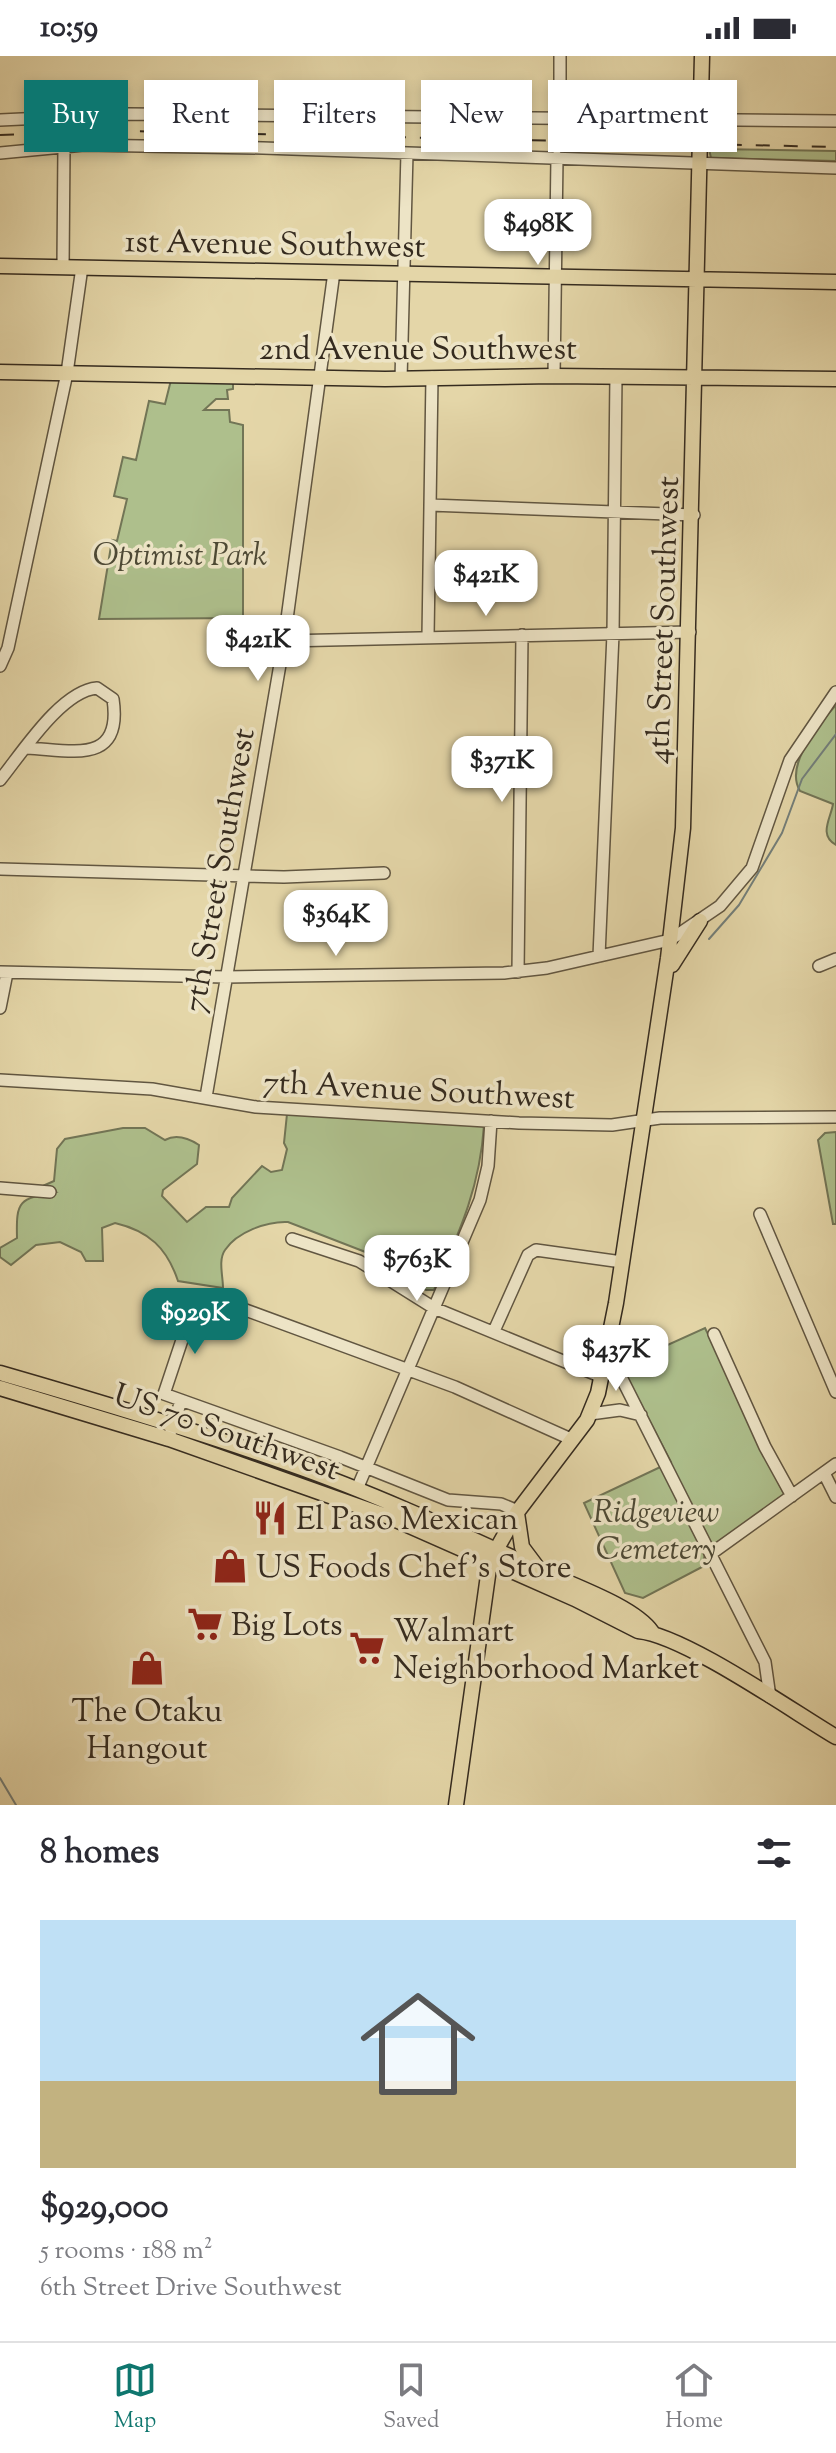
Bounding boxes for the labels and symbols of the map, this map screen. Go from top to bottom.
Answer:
pin: $498K [482,199,594,267]
street label: 1st Avenue Southwest [124,220,426,272]
street label: 2nd Avenue Southwest [259,328,577,374]
street label: 4th Street Southwest [637,475,693,765]
park label: Optimist Park [93,534,267,580]
pin: $421K [430,550,542,618]
pin: $421K [202,615,314,683]
street label: 7th Street Southwest [173,725,269,1016]
pin: $371K [446,736,558,804]
pin: $364K [280,890,392,958]
street label: 7th Avenue Southwest [262,1061,576,1123]
pin: $763K [361,1235,473,1303]
pin: $929K [139,1288,251,1356]
pin: $437K [560,1325,672,1393]
street label: US 70 Southwest [106,1374,346,1494]
park label: Ridgeview Cemetery [593,1491,719,1574]
place label: El Paso Mexican [296,1498,519,1544]
restaurant icon: El Paso Mexican [251,1499,289,1537]
place label: US Foods Chef's Store [256,1546,572,1592]
shop icon: US Foods Chef's Store [211,1547,249,1585]
place label: Big Lots [231,1604,343,1650]
supermarket icon: Big Lots [186,1605,224,1643]
place label: Walmart Neighborhood Market [393,1610,699,1693]
supermarket icon: Walmart Neighborhood Market [348,1629,386,1667]
shop icon: The Otaku Hangout [128,1649,166,1687]
place label: The Otaku Hangout [72,1690,222,1773]

